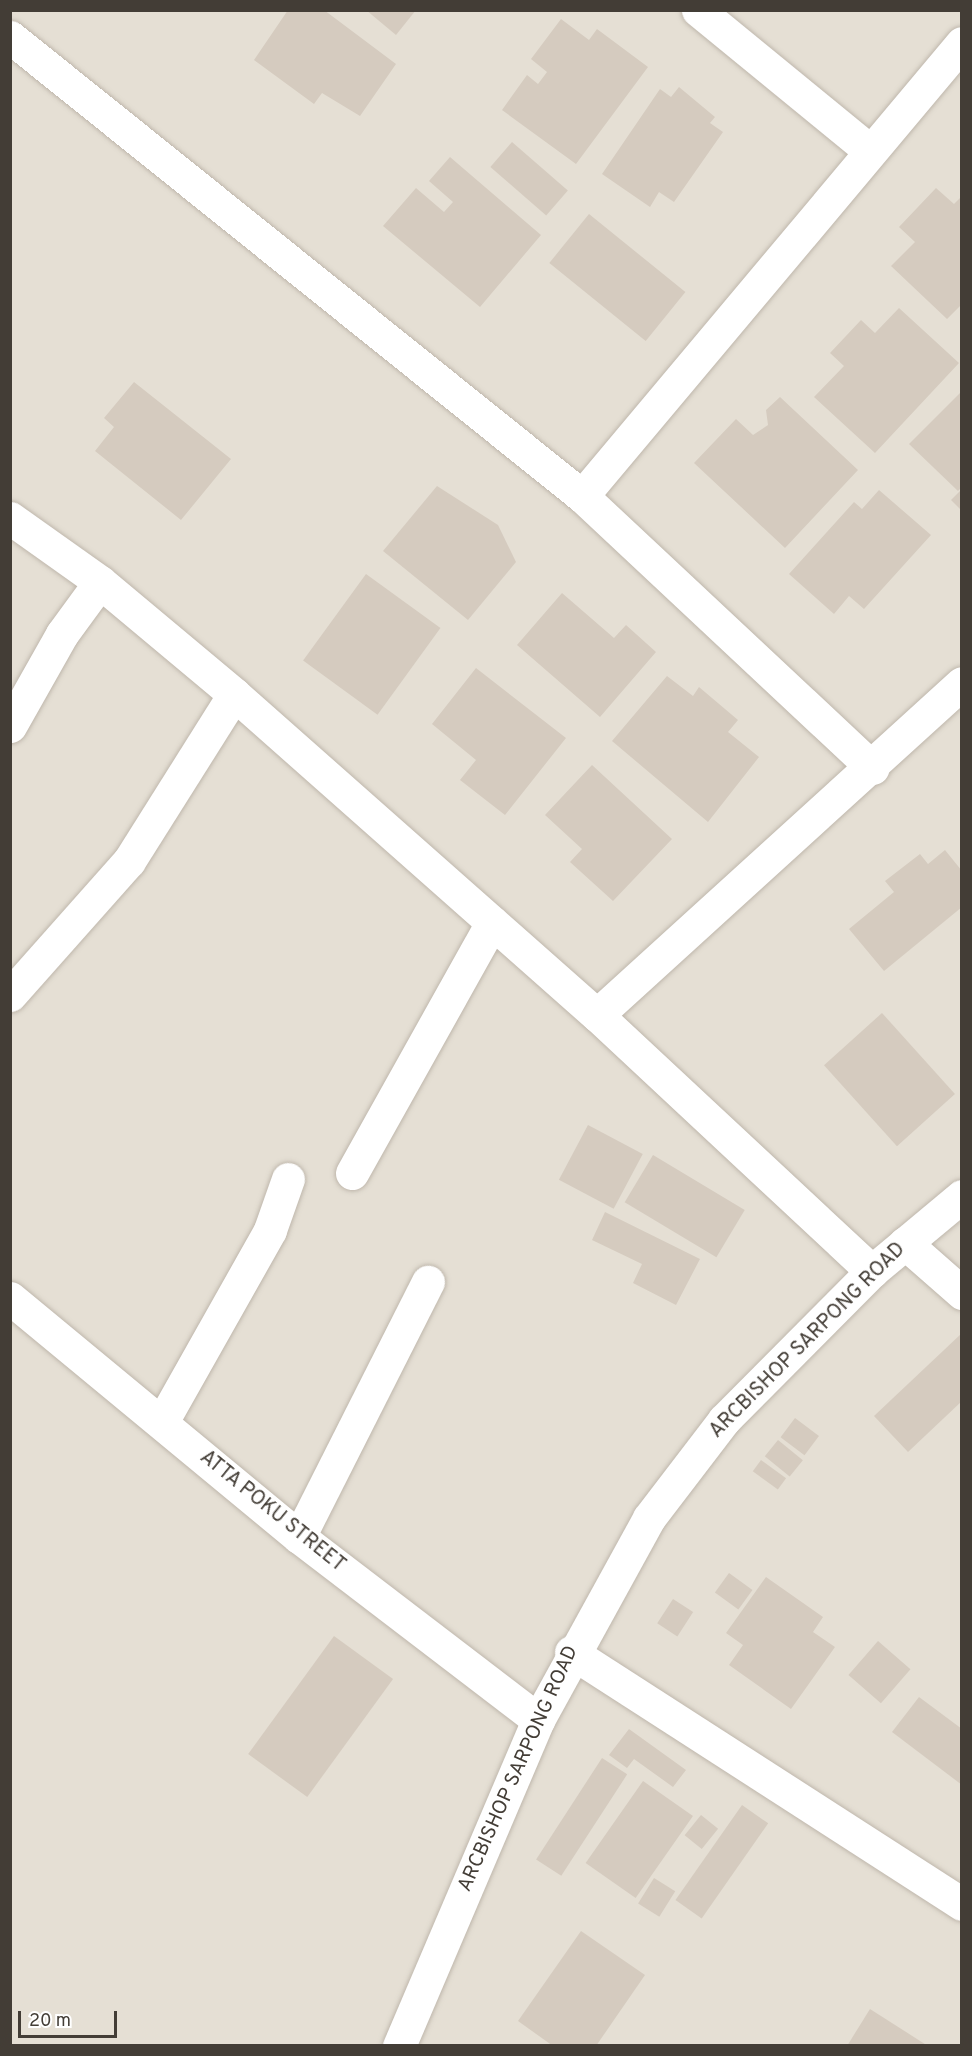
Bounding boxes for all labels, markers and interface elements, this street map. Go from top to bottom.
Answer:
street label: ARCBISHOP SARPONG ROAD [705,1238,911,1444]
street label: ATTA POKU STREET [194,1446,350,1578]
street label: ARCBISHOP SARPONG ROAD [454,1642,584,1896]
scale bar [21,1999,120,2037]
text: 20 m [29,2010,71,2033]

